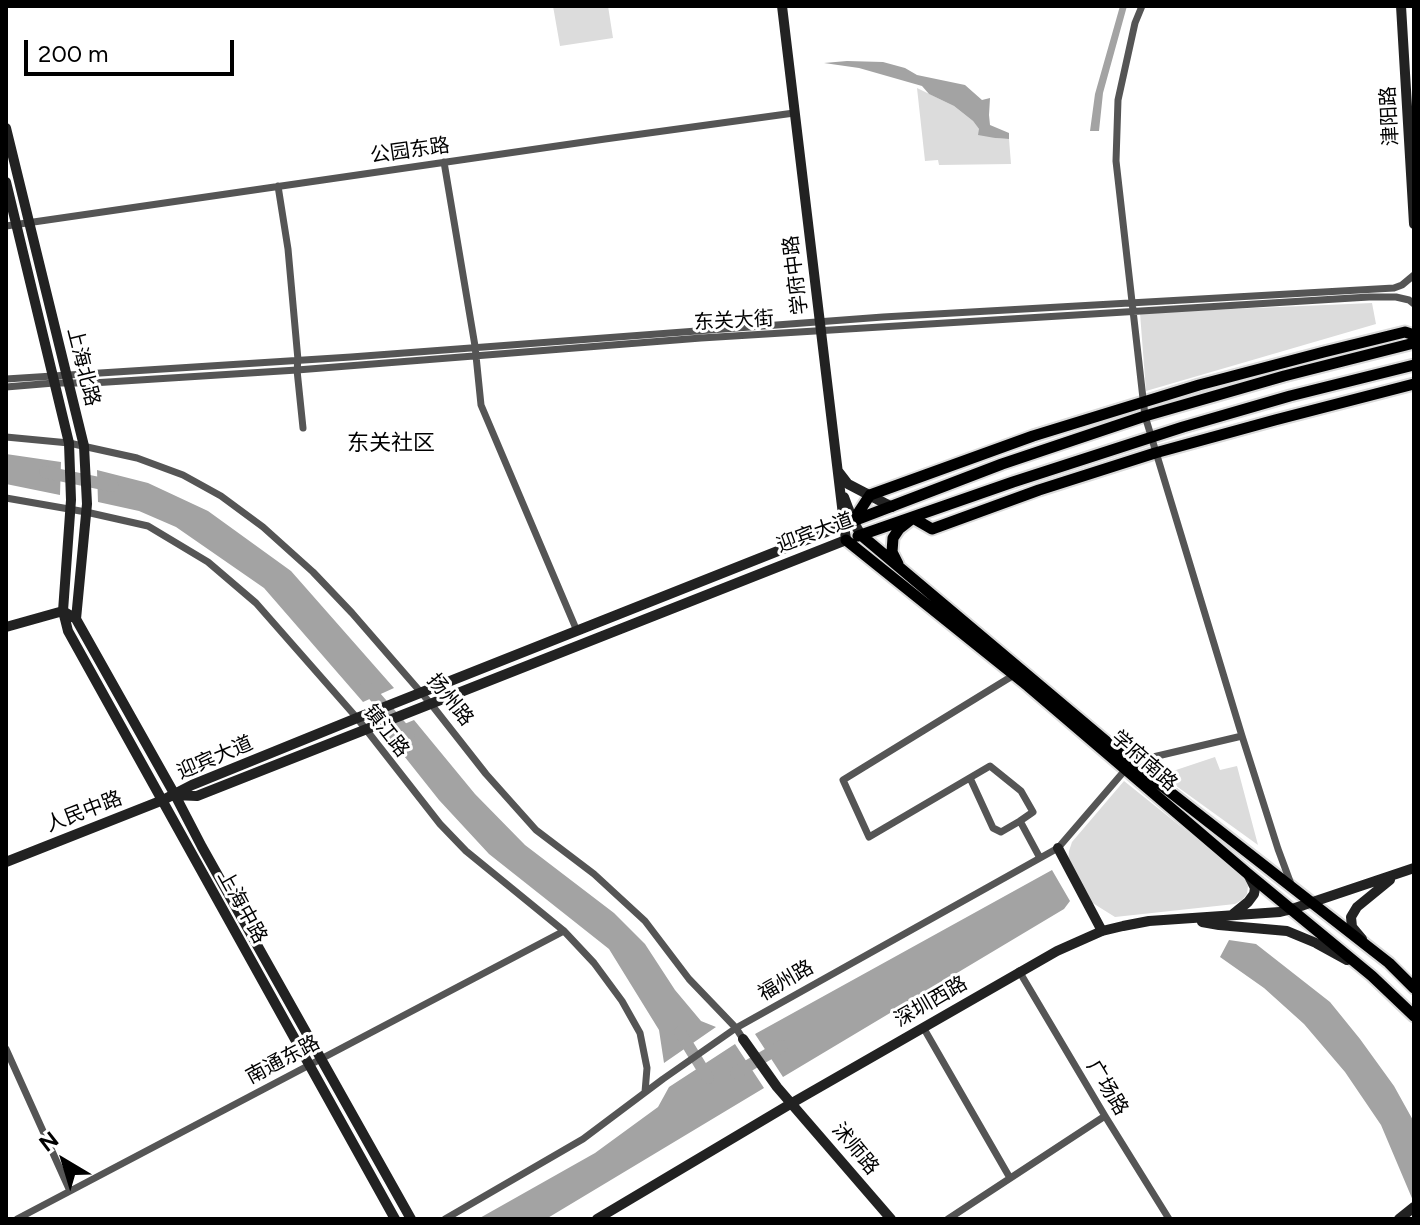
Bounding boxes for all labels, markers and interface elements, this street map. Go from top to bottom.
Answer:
scale bar [28,24,238,74]
text: 200 m [38,39,109,68]
street label: 津阳路 [1376,85,1404,147]
street label: 公园东路 [369,134,451,168]
street label: 学府中路 [779,234,813,316]
street label: 东关大街 [693,307,775,335]
street label: 上海北路 [62,325,104,409]
district label: 东关社区 [347,431,435,457]
street label: 迎宾大道 [773,508,857,558]
street label: 扬州路 [422,669,478,731]
street label: 镇江路 [358,700,414,762]
street label: 学府南路 [1106,726,1182,796]
street label: 迎宾大道 [173,731,257,785]
street label: 人民中路 [42,786,126,838]
street label: 上海中路 [212,866,272,948]
street label: 福州路 [754,956,818,1006]
street label: 深圳西路 [890,972,972,1032]
street label: 南通东路 [242,1031,324,1089]
street label: 广场路 [1081,1056,1133,1120]
street label: 沭师路 [827,1118,883,1180]
north arrow [24,1121,104,1201]
text: N [34,1126,64,1158]

